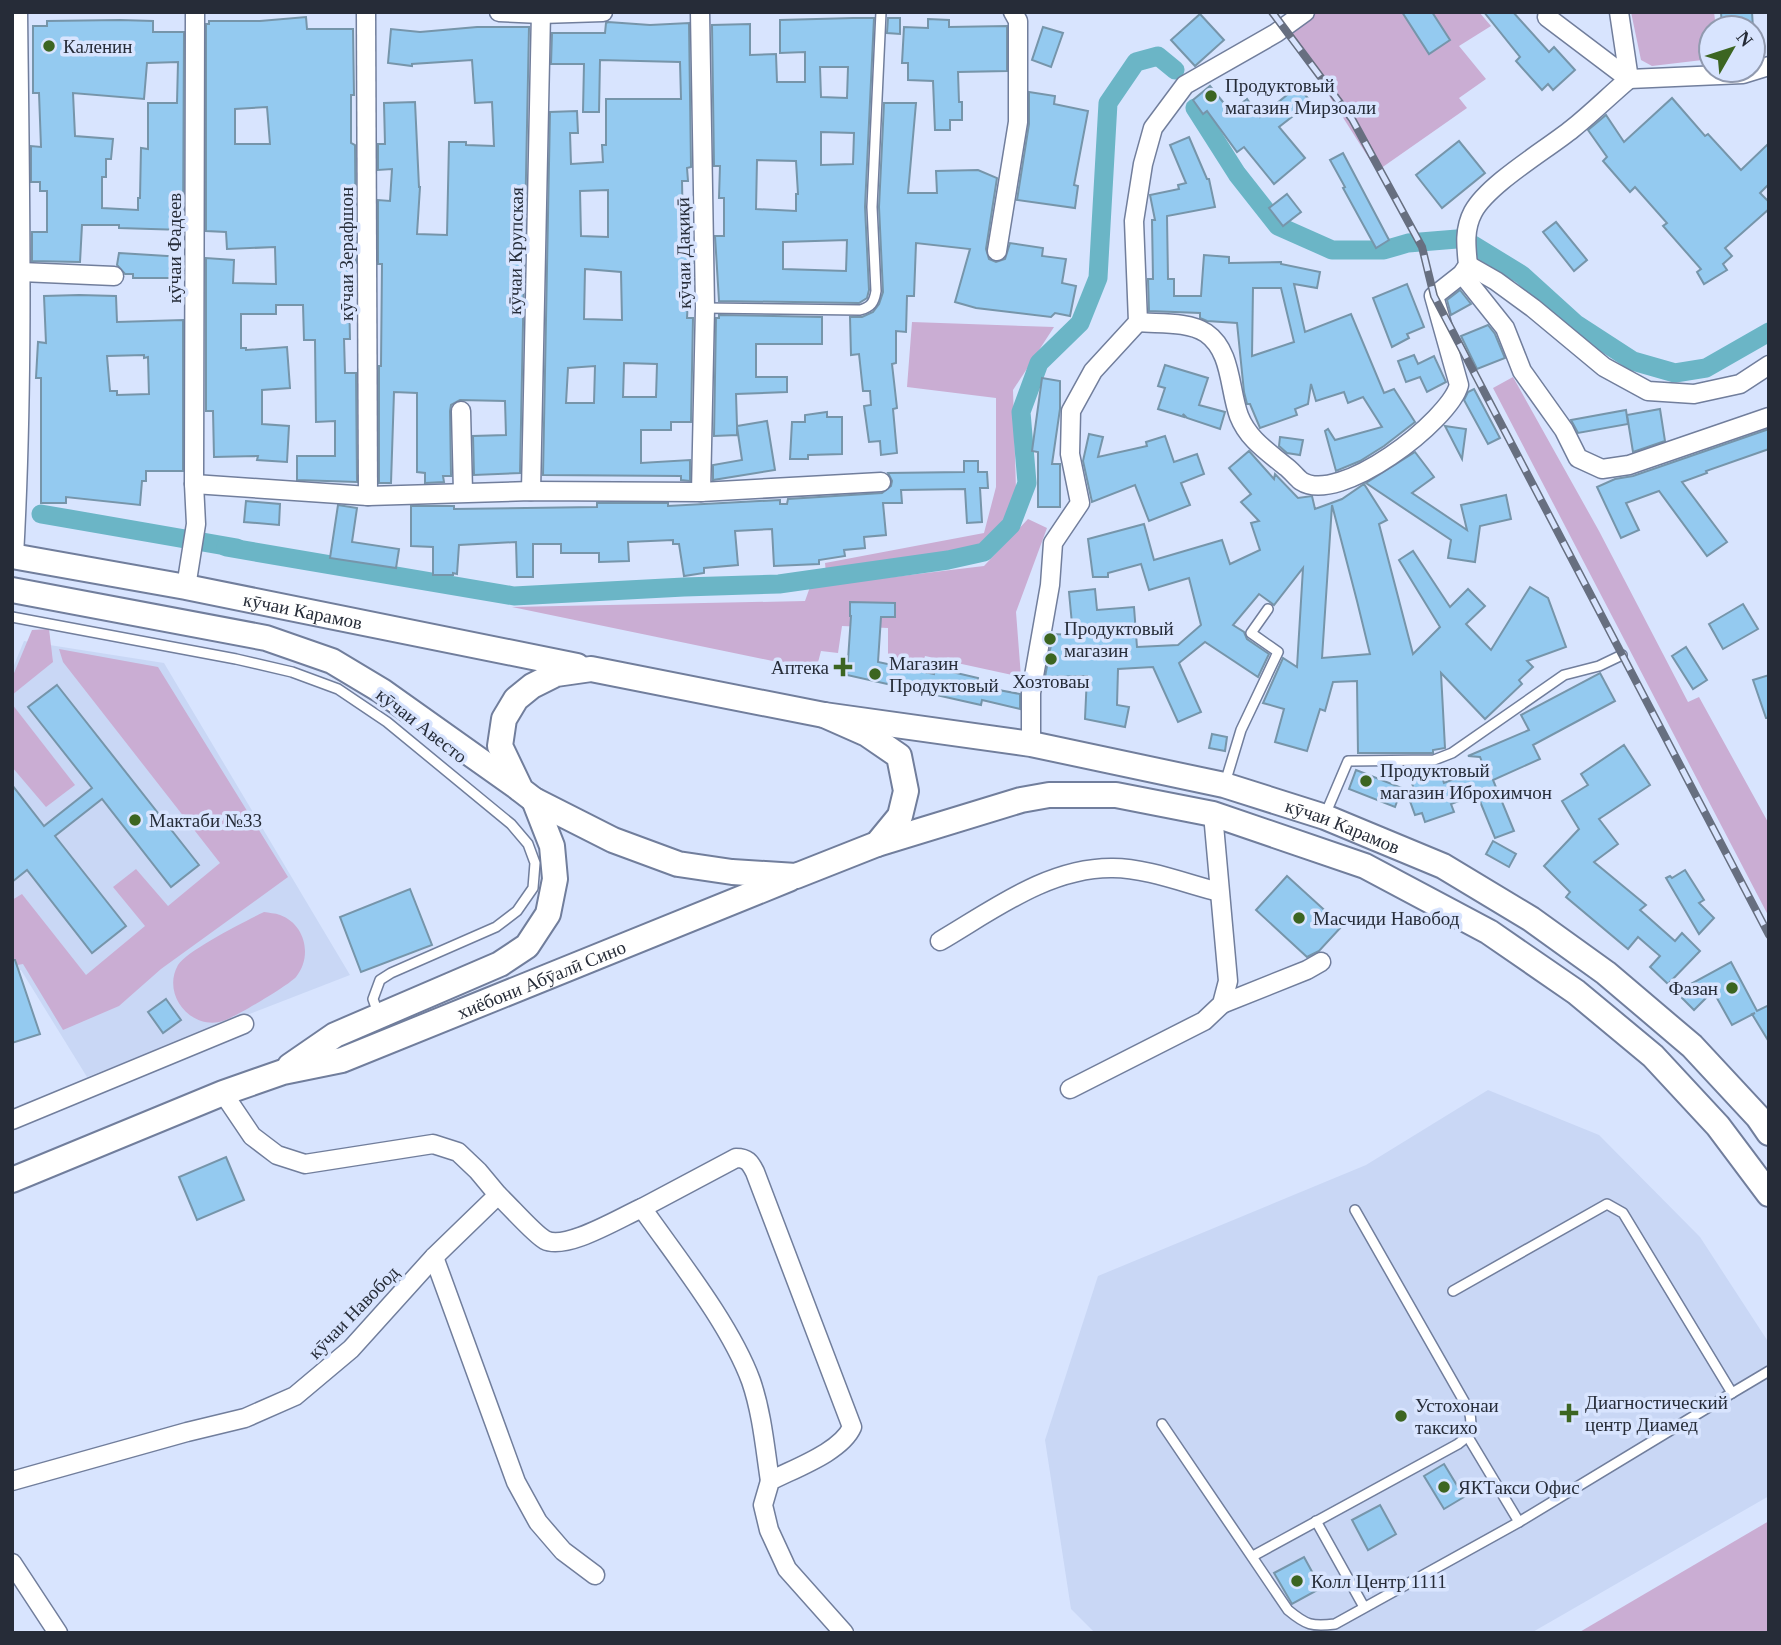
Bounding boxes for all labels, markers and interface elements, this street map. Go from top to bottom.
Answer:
north arrow [1697,14,1767,84]
text: N [1732,27,1757,51]
place label: Каленин [63,36,132,57]
marker: Каленин [41,38,57,54]
place label: Продуктовый магазин Мирзоали [1225,75,1376,118]
marker: Продуктовый магазин Мирзоали [1203,88,1219,104]
street label: кӯчаи Зерафшон [336,187,357,321]
street label: кӯчаи Крупская [504,187,527,315]
street label: кӯчаи Фадеев [164,193,185,303]
street label: кӯчаи Дақиқӣ [672,197,695,309]
street label: кӯчаи Карамов [241,589,364,633]
place label: Продуктовый магазин [1064,618,1174,661]
marker: Продуктовый магазин [1042,631,1058,647]
marker: Хозтоваы [1043,651,1059,667]
place label: Магазин Продуктовый [889,653,999,696]
place label: Аптека [771,657,830,678]
marker: Аптека [835,659,851,675]
marker: Магазин Продуктовый [867,666,883,682]
place label: Хозтоваы [1012,671,1090,692]
street label: кӯчаи Авесто [372,684,471,767]
place label: Продуктовый магазин Иброхимчон [1380,760,1552,803]
marker: Продуктовый магазин Иброхимчон [1358,773,1374,789]
street label: кӯчаи Карамов [1283,795,1403,858]
place label: Мактаби №33 [149,810,262,831]
marker: Мактаби №33 [127,812,143,828]
place label: Масчиди Навобод [1313,908,1460,929]
marker: Масчиди Навобод [1291,910,1307,926]
street label: хиёбони Абӯалӣ Сино [454,936,629,1023]
place label: Фазан [1668,978,1718,999]
marker: Фазан [1724,980,1740,996]
street label: кӯчаи Навобод [304,1262,403,1363]
place label: Диагностический центр Диамед [1585,1392,1728,1435]
place label: Устохонаи таксихо [1415,1395,1499,1438]
marker: Диагностический центр Диамед [1559,1403,1579,1423]
marker: Устохонаи таксихо [1393,1408,1409,1424]
place label: ЯКТакси Офис [1458,1477,1580,1498]
marker: ЯКТакси Офис [1436,1479,1452,1495]
place label: Колл Центр 1111 [1311,1571,1447,1592]
marker: Колл Центр 1111 [1289,1573,1305,1589]

